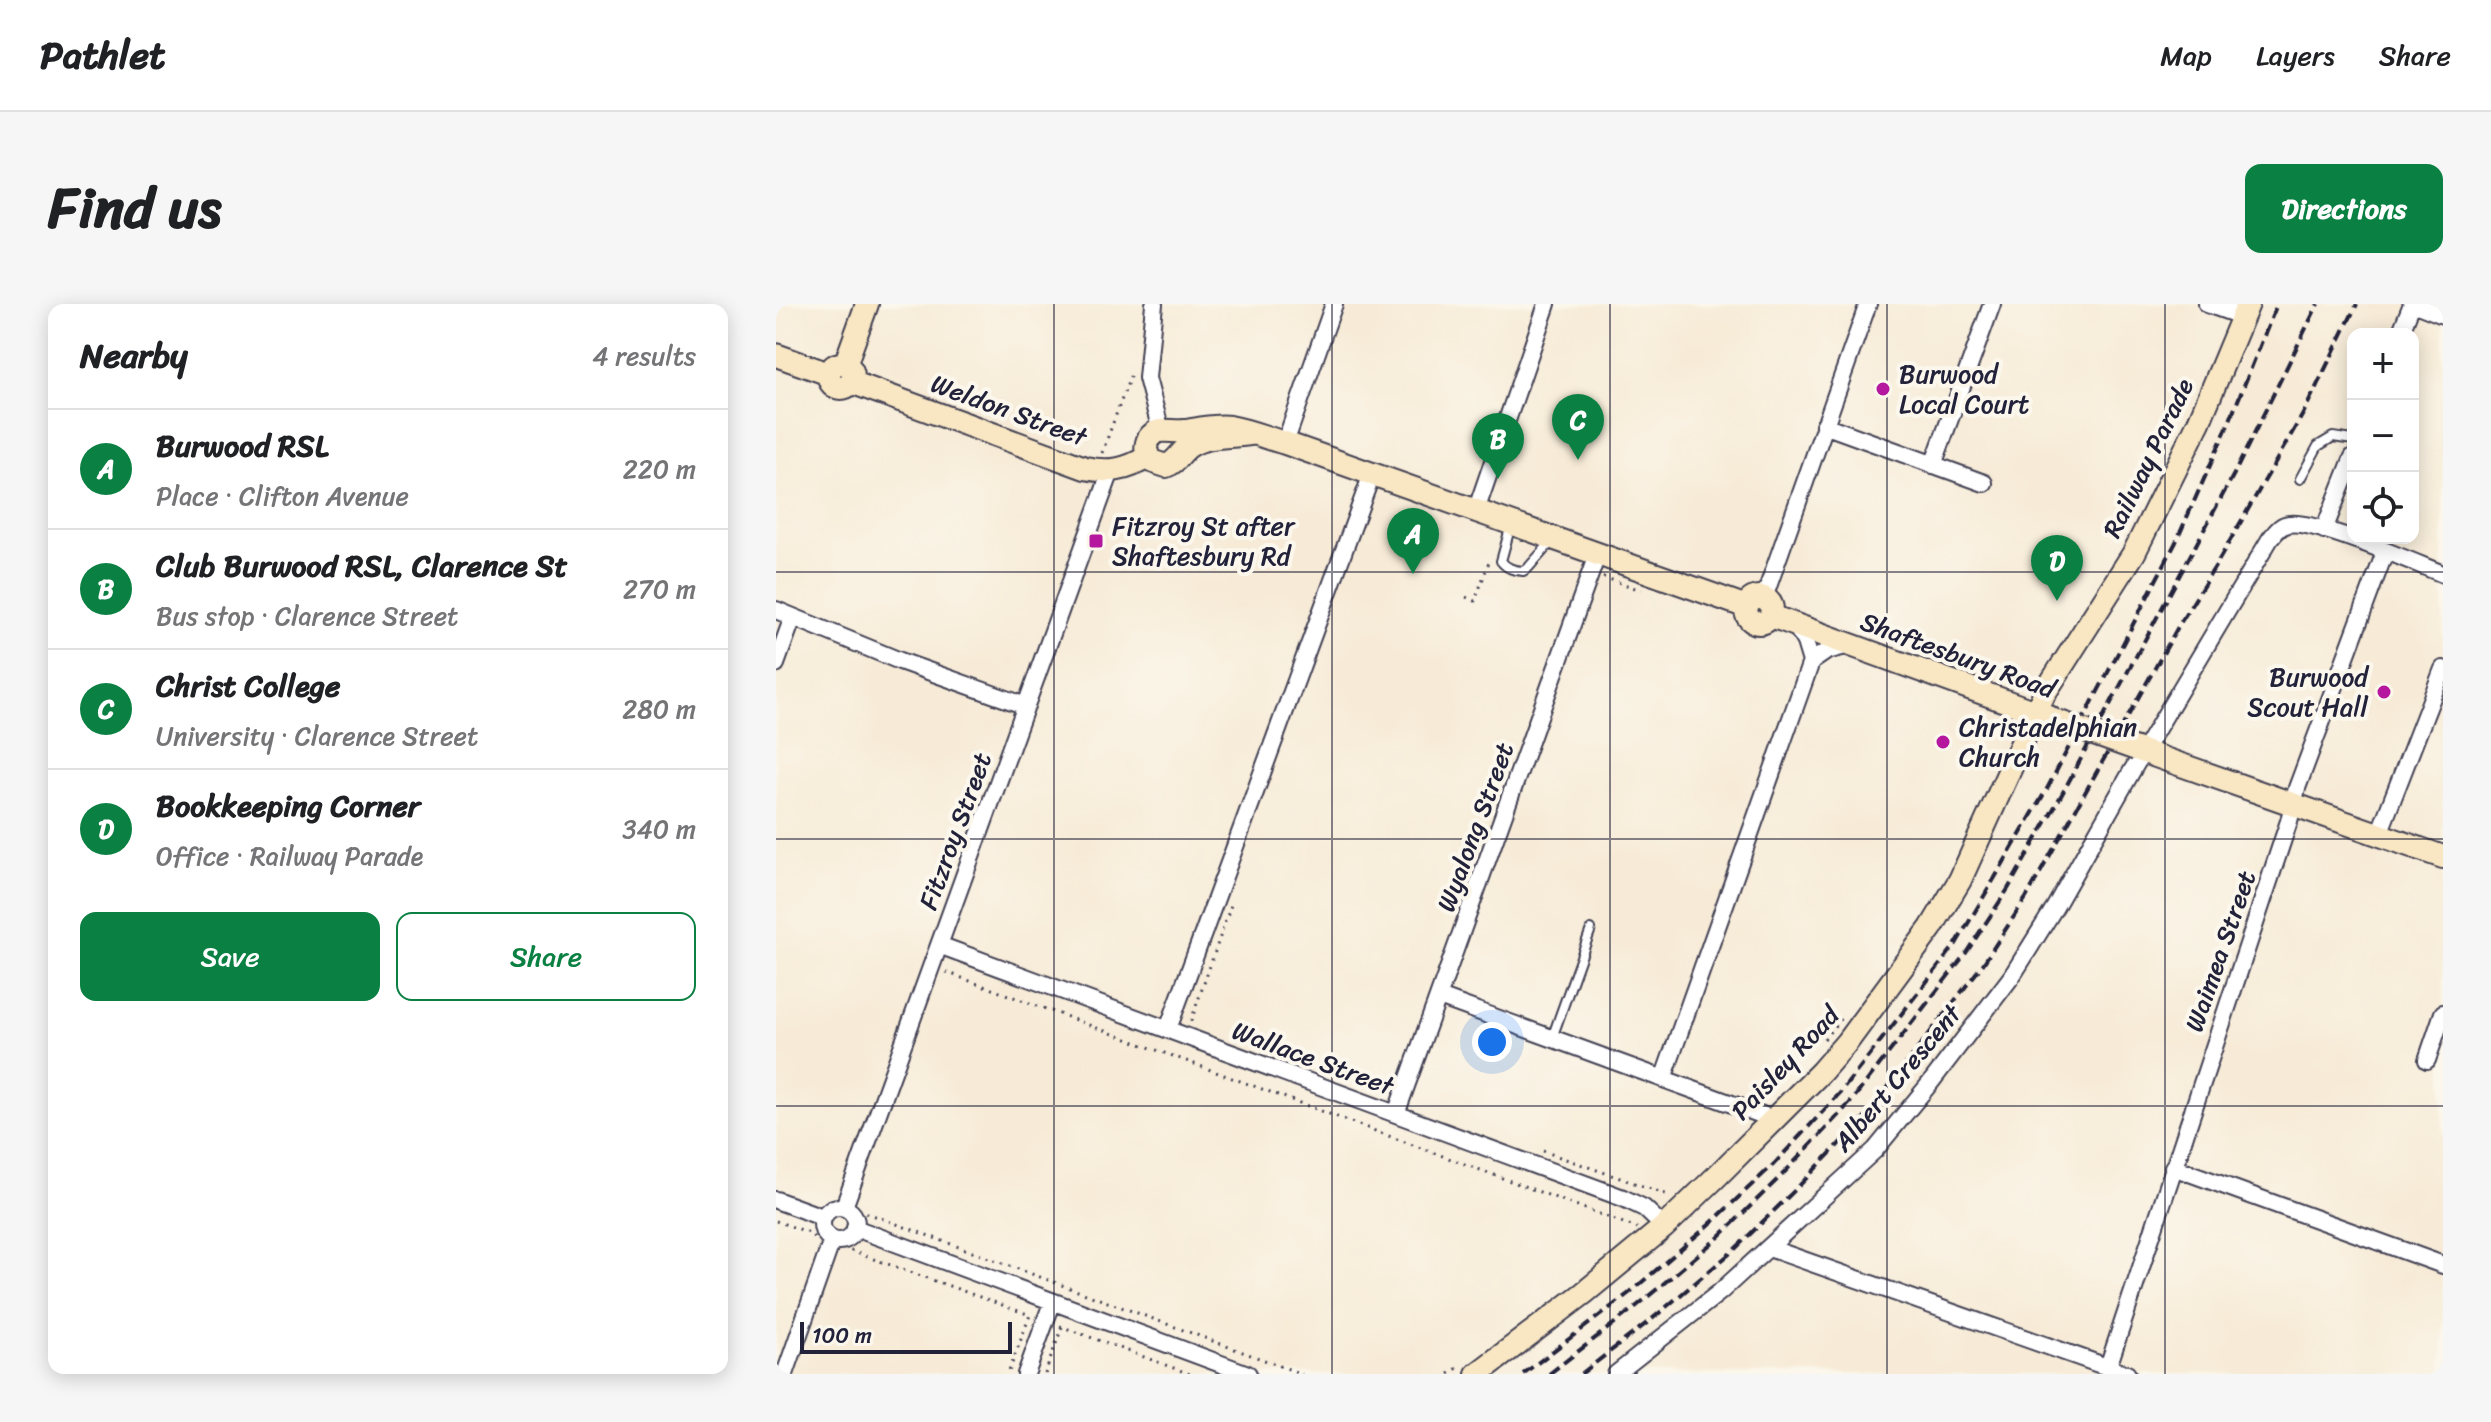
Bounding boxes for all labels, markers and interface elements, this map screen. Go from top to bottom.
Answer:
text: Pathlet [40,22,166,89]
text: Map [2160,31,2212,80]
text: Layers [2256,31,2335,80]
text: Share [2379,31,2451,80]
text: Find us [48,159,221,258]
button: Directions [2245,164,2443,253]
text: Nearby [80,326,188,386]
map controls [2347,328,2419,544]
button: + [2347,328,2419,400]
text: 4 results [592,333,696,379]
place label: Burwood Local Court [1899,351,2029,427]
street label: Weldon Street [924,360,1095,460]
street label: Railway Parade [2089,370,2207,546]
marker: Burwood Local Court [1874,380,1892,398]
pin: C [1552,394,1604,460]
button: − [2347,400,2419,472]
pin: B [1472,413,1524,479]
text: Burwood RSL [156,419,329,473]
text: A [97,446,115,492]
text: 220 m [623,446,696,492]
button: locate [2347,472,2419,544]
text: Place · Clifton Avenue [156,473,409,519]
place label: Fitzroy St after Shaftesbury Rd [1112,503,1296,579]
pin: A [1387,508,1439,574]
marker: Fitzroy St after Shaftesbury Rd [1087,532,1105,550]
pin: D [2031,535,2083,601]
text: Club Burwood RSL, Clarence St [156,539,568,593]
text: B [98,566,114,612]
text: 270 m [623,566,696,612]
text: Bus stop · Clarence Street [156,593,458,639]
street label: Shaftesbury Road [1854,598,2064,712]
place label: Burwood Scout Hall [2247,654,2370,730]
text: Christ College [156,659,340,713]
marker: Burwood Scout Hall [2375,683,2393,701]
text: C [98,686,114,732]
text: 280 m [622,686,696,732]
place label: Christadelphian Church [1959,704,2137,780]
text: University · Clarence Street [156,713,478,759]
marker: Christadelphian Church [1934,733,1952,751]
street label: Wyalong Street [1423,736,1527,918]
street label: Fitzroy Street [905,746,1005,916]
text: Bookkeeping Corner [156,779,420,833]
text: D [98,806,114,852]
text: 340 m [622,806,696,852]
text: Office · Railway Parade [156,833,423,879]
street label: Waimea Street [2171,864,2269,1038]
button: Save [80,912,380,1001]
button: Share [396,912,696,1001]
street label: Paisley Road [1719,993,1852,1131]
street label: Albert Crescent [1820,993,1974,1163]
street label: Wallace Street [1226,1008,1402,1109]
your location [1472,1022,1512,1062]
text: 100 m [812,1316,872,1355]
scale bar [800,1318,1012,1354]

